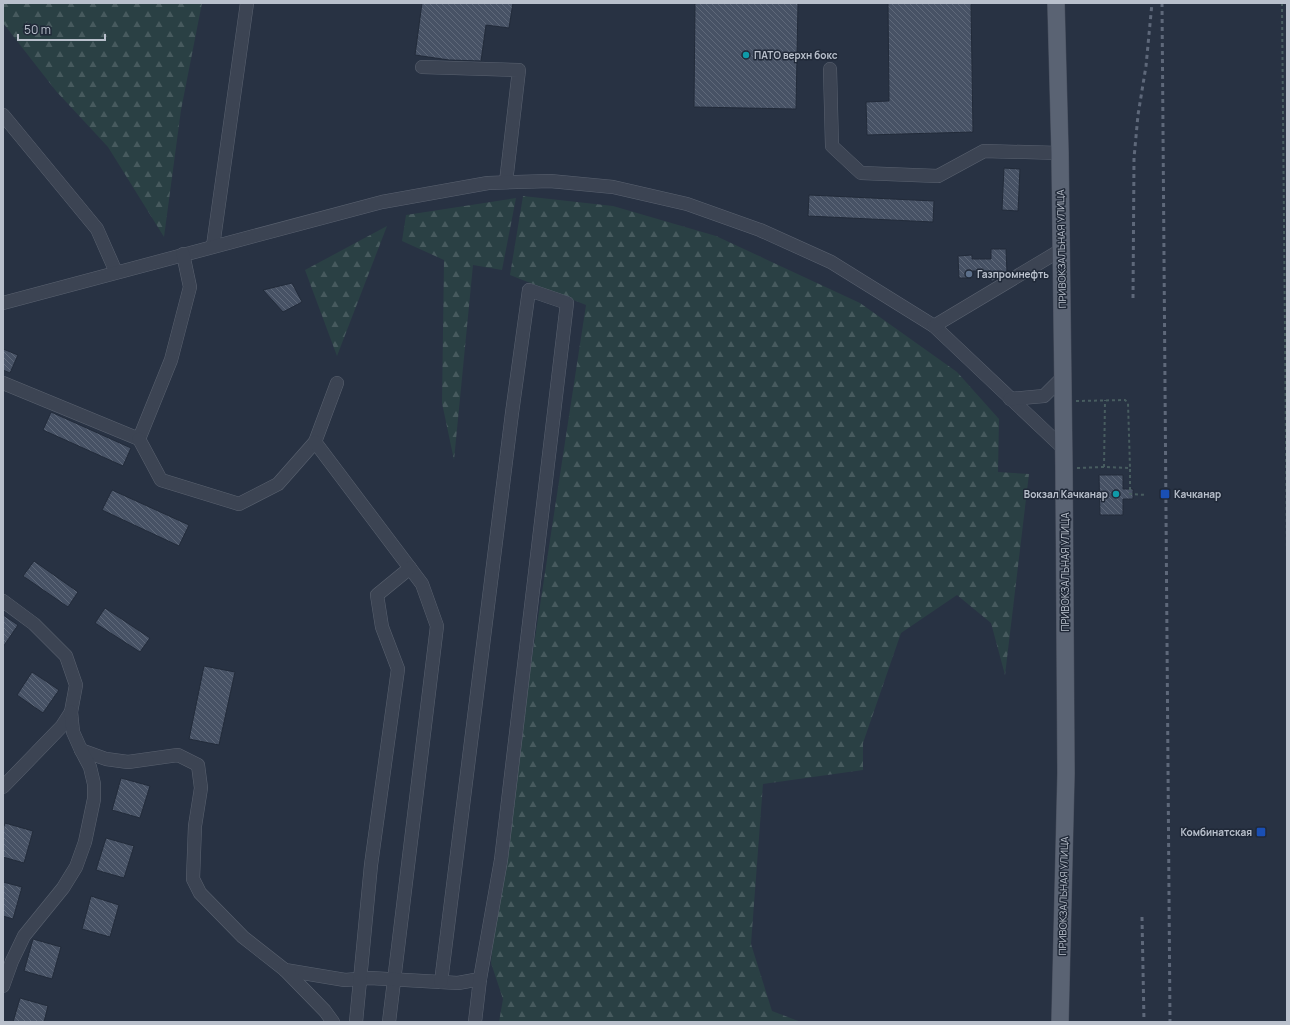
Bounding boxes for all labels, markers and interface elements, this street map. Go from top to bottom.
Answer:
scale bar [18,16,105,42]
text: 50 m [24,21,51,38]
place label: ПАТО верхн бокс [754,48,838,62]
marker: ПАТО верхн бокс [741,50,751,60]
street label: ПРИВОКЗАЛЬНАЯ УЛИЦА [1053,189,1069,309]
place label: Газпромнефть [977,267,1049,281]
marker: Газпромнефть [964,269,974,279]
place label: Вокзал Качканар [1024,487,1108,501]
place label: Качканар [1174,487,1221,501]
marker: Качканар [1159,488,1171,500]
marker: Вокзал Качканар [1111,489,1121,499]
street label: ПРИВОКЗАЛЬНАЯ УЛИЦА [1058,512,1072,631]
place label: Комбинатская [1181,825,1252,839]
marker: Комбинатская [1255,826,1267,838]
street label: ПРИВОКЗАЛЬНАЯ УЛИЦА [1055,836,1071,956]

